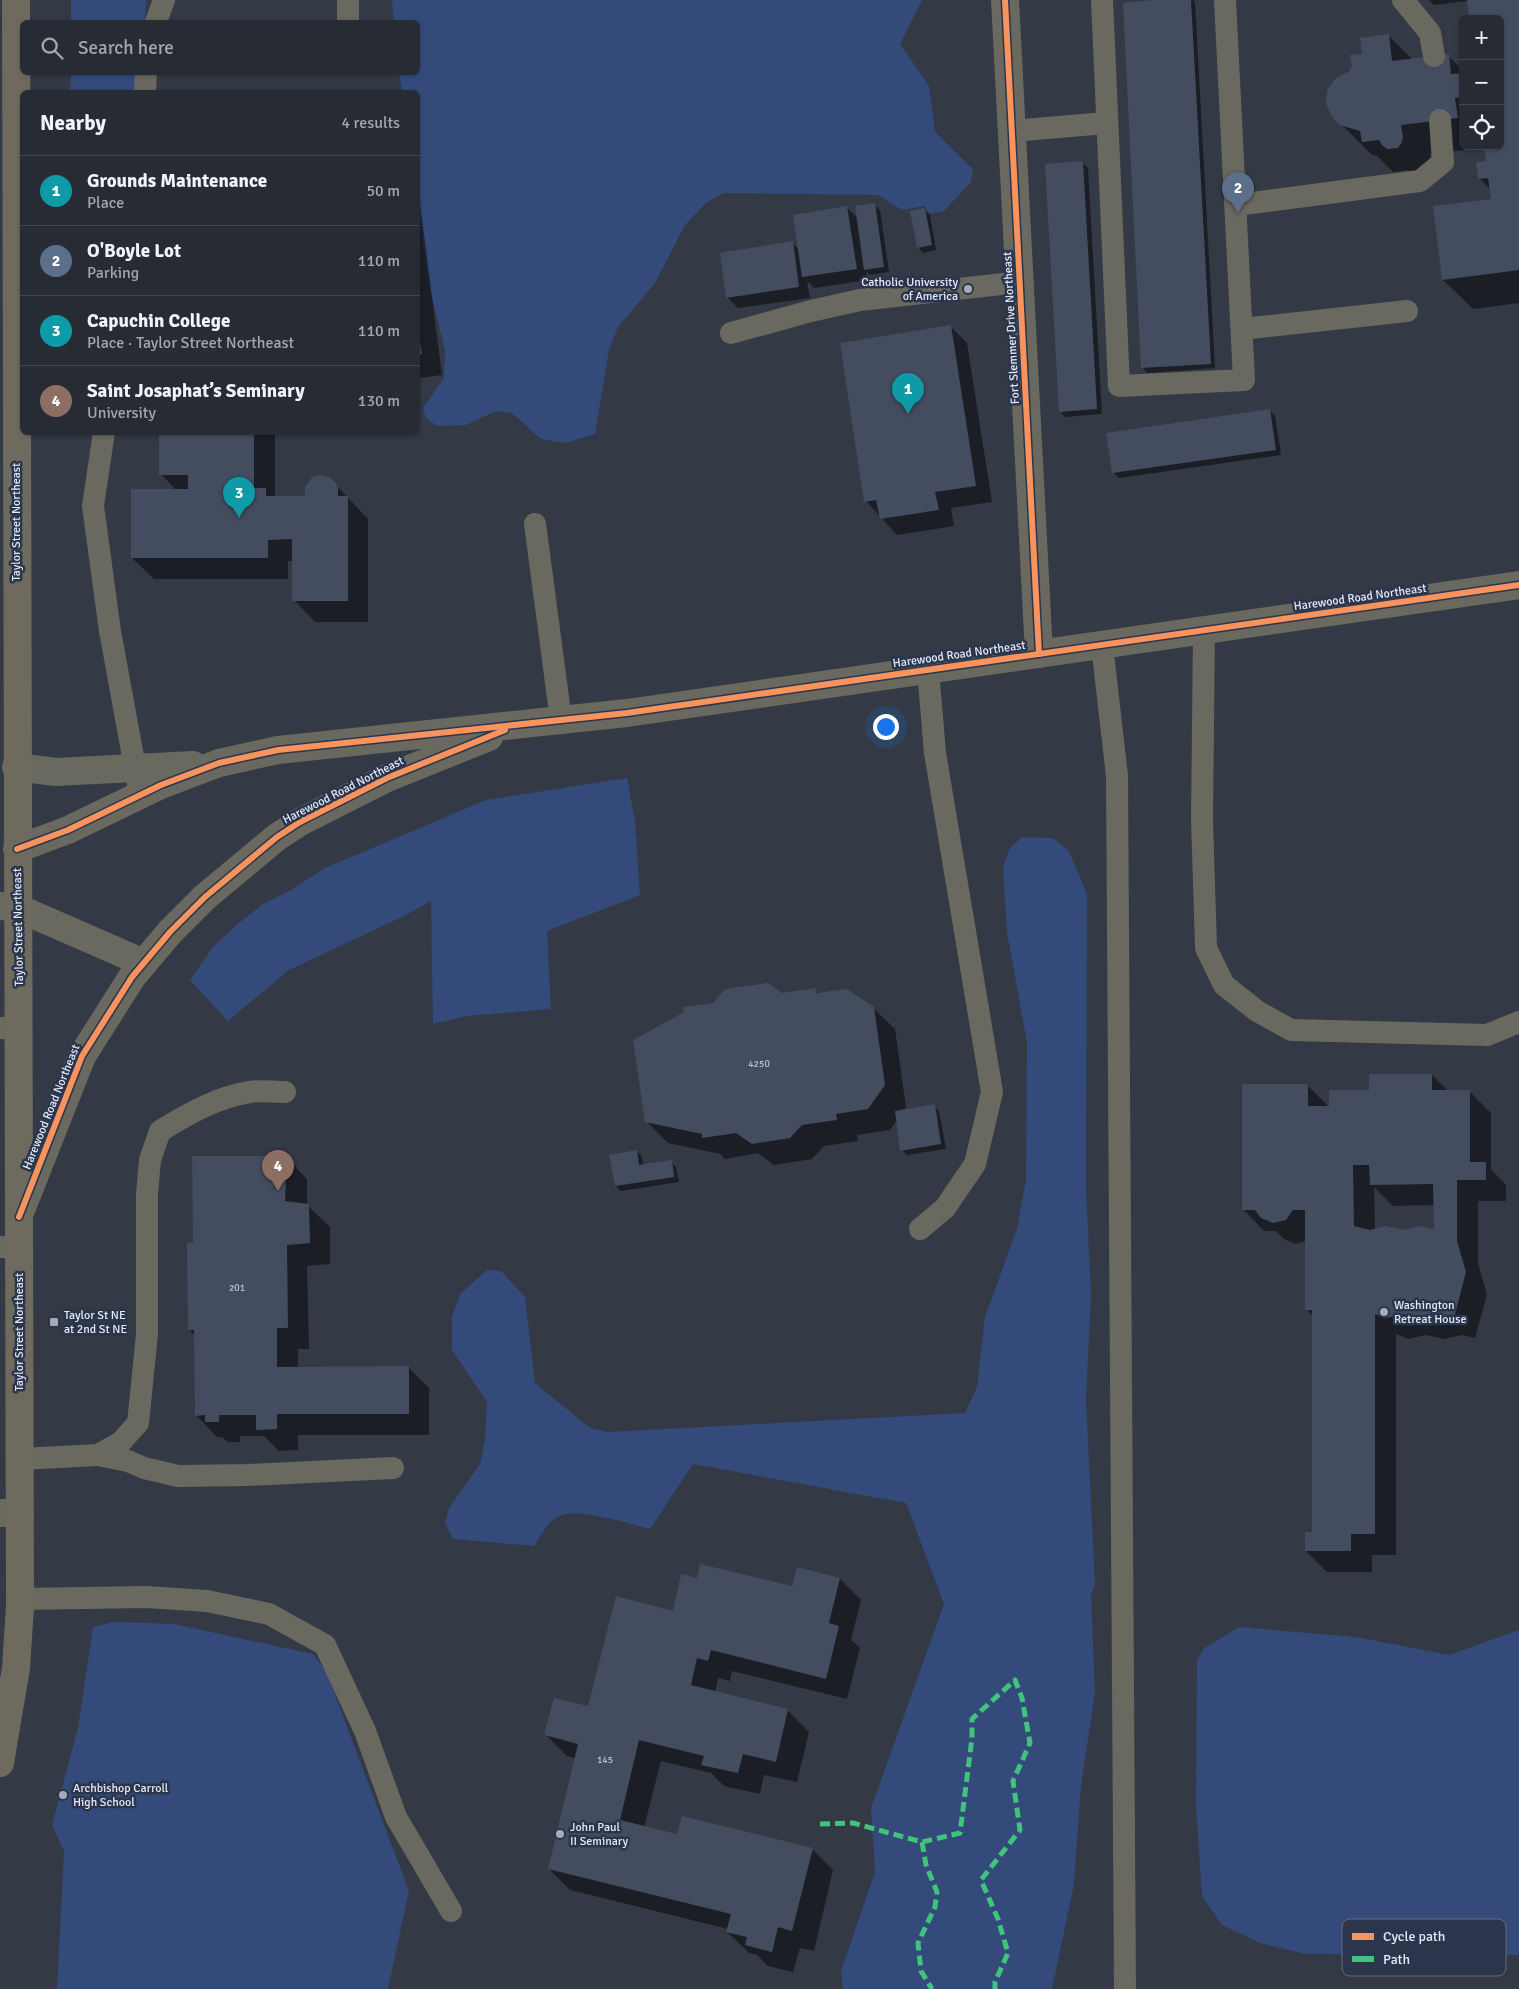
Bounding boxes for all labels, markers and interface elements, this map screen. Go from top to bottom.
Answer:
map controls [1459,15,1504,150]
button: + [1459,15,1504,60]
search box [20,20,420,75]
icon: search [38,34,66,62]
text: Search here [78,36,174,60]
button: − [1459,60,1504,105]
button: locate [1459,105,1504,150]
text: Nearby [40,110,106,136]
text: 4 results [341,113,400,133]
text: Grounds Maintenance [87,169,267,193]
pin: 2 [1222,172,1254,213]
text: 1 [52,181,60,201]
text: 50 m [366,181,400,201]
text: Place [87,193,124,213]
text: O'Boyle Lot [87,239,181,263]
text: 2 [52,251,60,271]
text: 110 m [358,251,400,271]
street label: Fort Slemmer Drive Northeast [1000,251,1023,405]
text: Parking [87,263,139,283]
place label: Catholic University of America [861,275,958,304]
marker: Catholic University of America [962,283,974,295]
text: Capuchin College [87,309,230,333]
text: 3 [52,321,60,341]
text: 110 m [358,321,400,341]
text: Place · Taylor Street Northeast [87,333,294,353]
pin: 1 [892,373,924,414]
text: Saint Josaphat’s Seminary [87,379,305,403]
text: 4 [52,391,60,411]
text: 130 m [358,391,400,411]
text: University [87,403,156,423]
street label: Taylor Street Northeast [9,463,24,581]
pin: 3 [223,477,255,518]
street label: Harewood Road Northeast [1293,581,1427,614]
street label: Harewood Road Northeast [892,638,1026,671]
your location [873,714,899,740]
street label: Harewood Road Northeast [280,753,406,828]
street label: Taylor Street Northeast [10,868,27,986]
street label: Harewood Road Northeast [19,1042,83,1172]
house number: 4250 [748,1058,770,1070]
pin: 4 [262,1150,294,1191]
street label: Taylor Street Northeast [12,1273,27,1391]
house number: 201 [229,1282,245,1294]
place label: Washington Retreat House [1394,1298,1466,1327]
marker: Washington Retreat House [1378,1306,1390,1318]
place label: Taylor St NE at 2nd St NE [64,1308,127,1337]
marker: Taylor St NE at 2nd St NE [48,1316,60,1328]
house number: 145 [597,1754,613,1766]
place label: Archbishop Carroll High School [73,1781,169,1810]
marker: Archbishop Carroll High School [57,1789,69,1801]
place label: John Paul II Seminary [570,1820,629,1849]
marker: John Paul II Seminary [554,1828,566,1840]
legend [1342,1919,1506,1976]
text: Cycle path [1383,1928,1445,1945]
text: Path [1383,1951,1410,1968]

